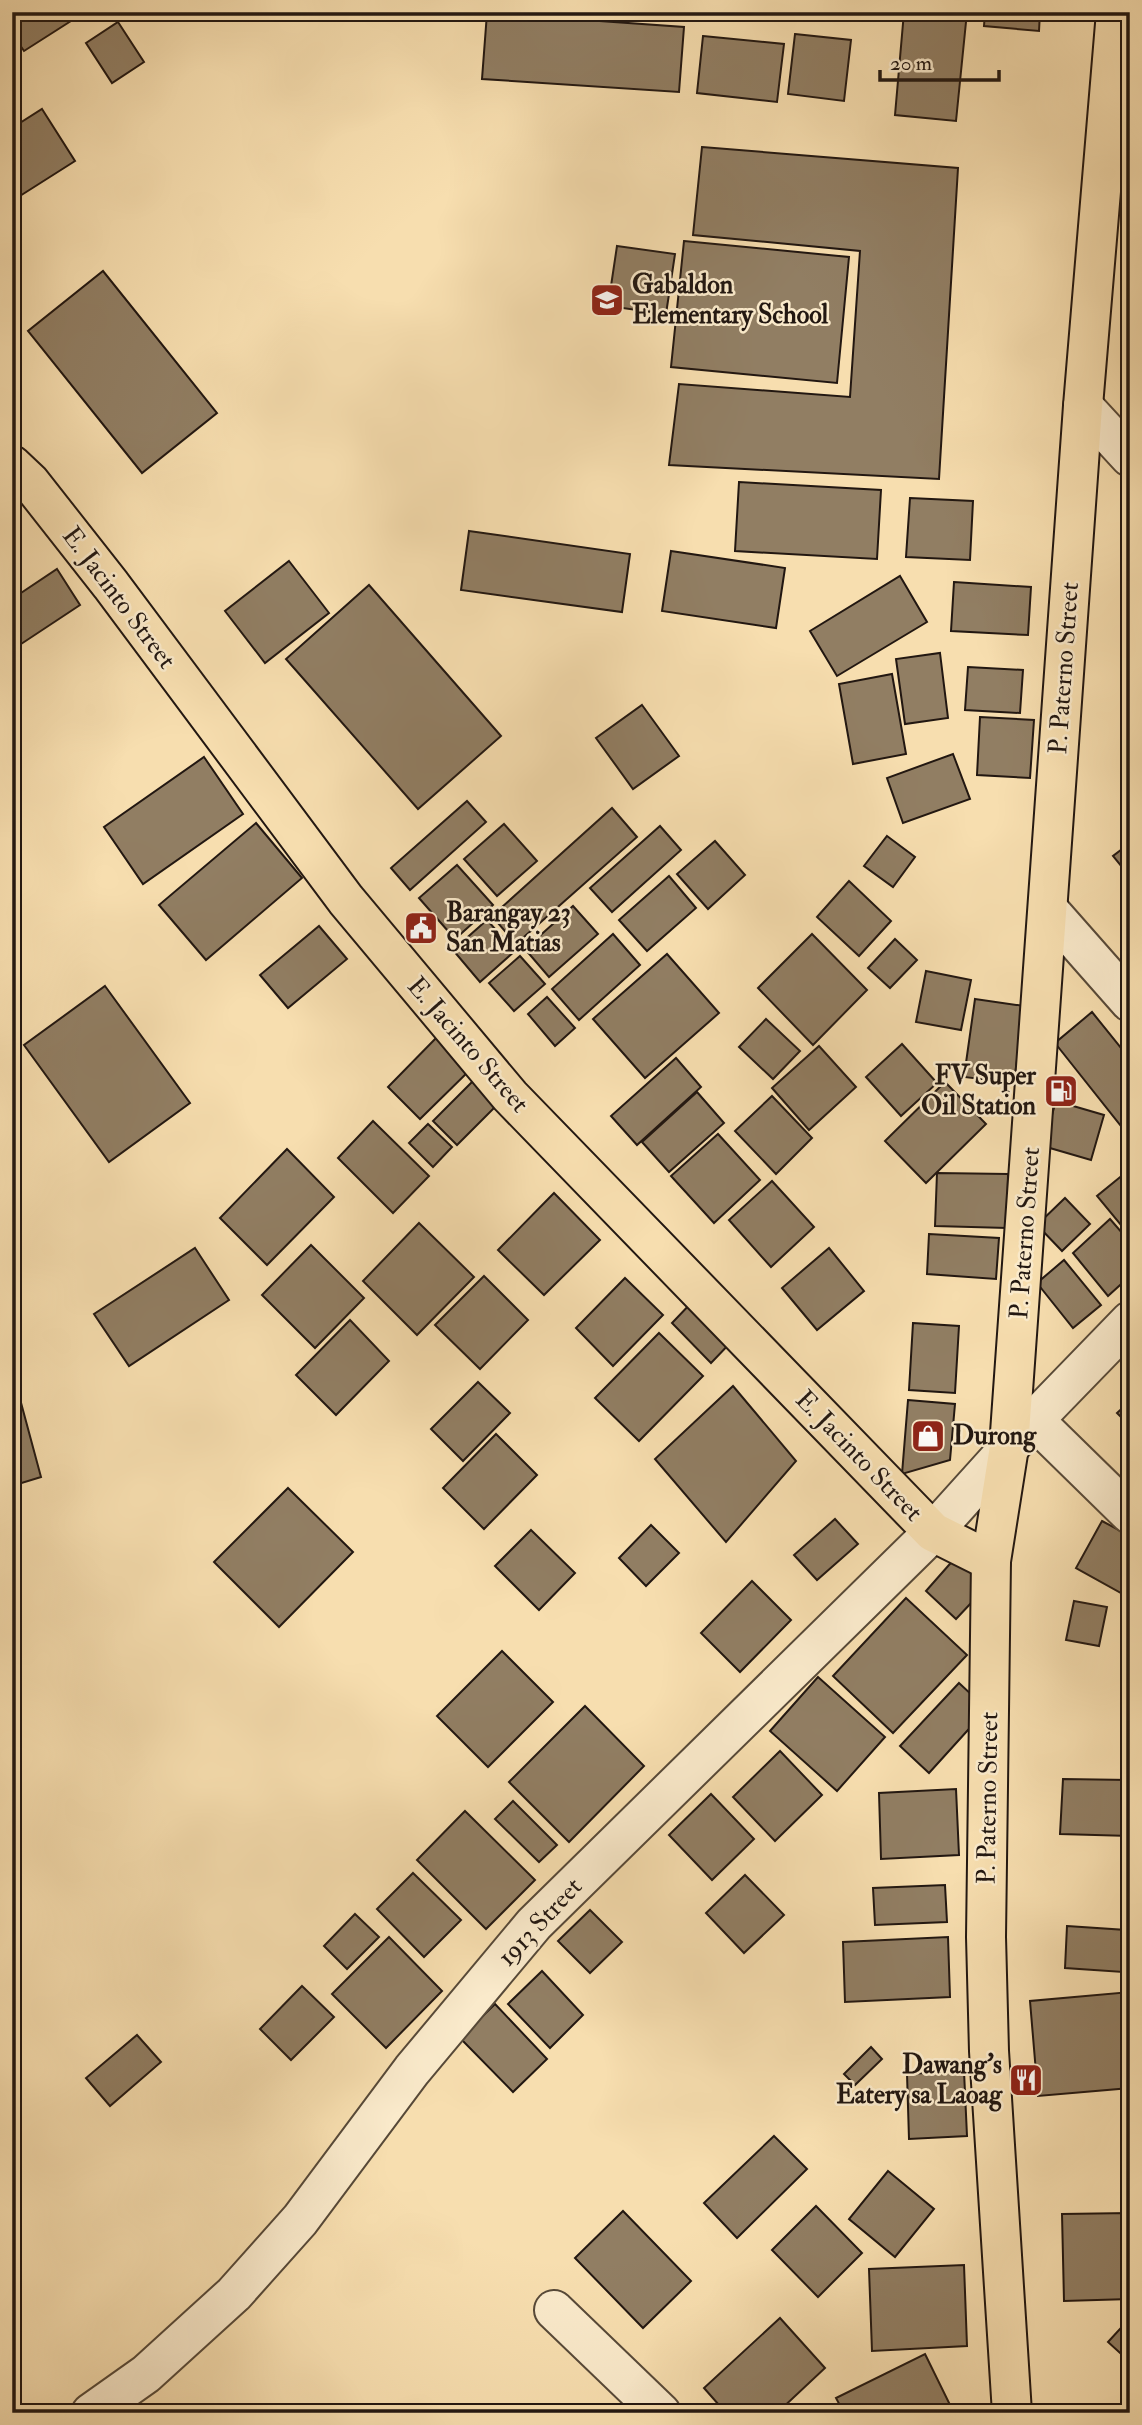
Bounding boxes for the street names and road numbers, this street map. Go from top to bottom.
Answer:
street label: E. Jacinto Street [55,521,183,675]
street label: P. Paterno Street [1042,581,1086,755]
street label: E. Jacinto Street [400,971,536,1119]
street label: P. Paterno Street [1003,1146,1047,1320]
street label: E. Jacinto Street [789,1384,929,1528]
street label: P. Paterno Street [970,1711,1006,1885]
street label: 1913 Street [491,1871,589,1973]

